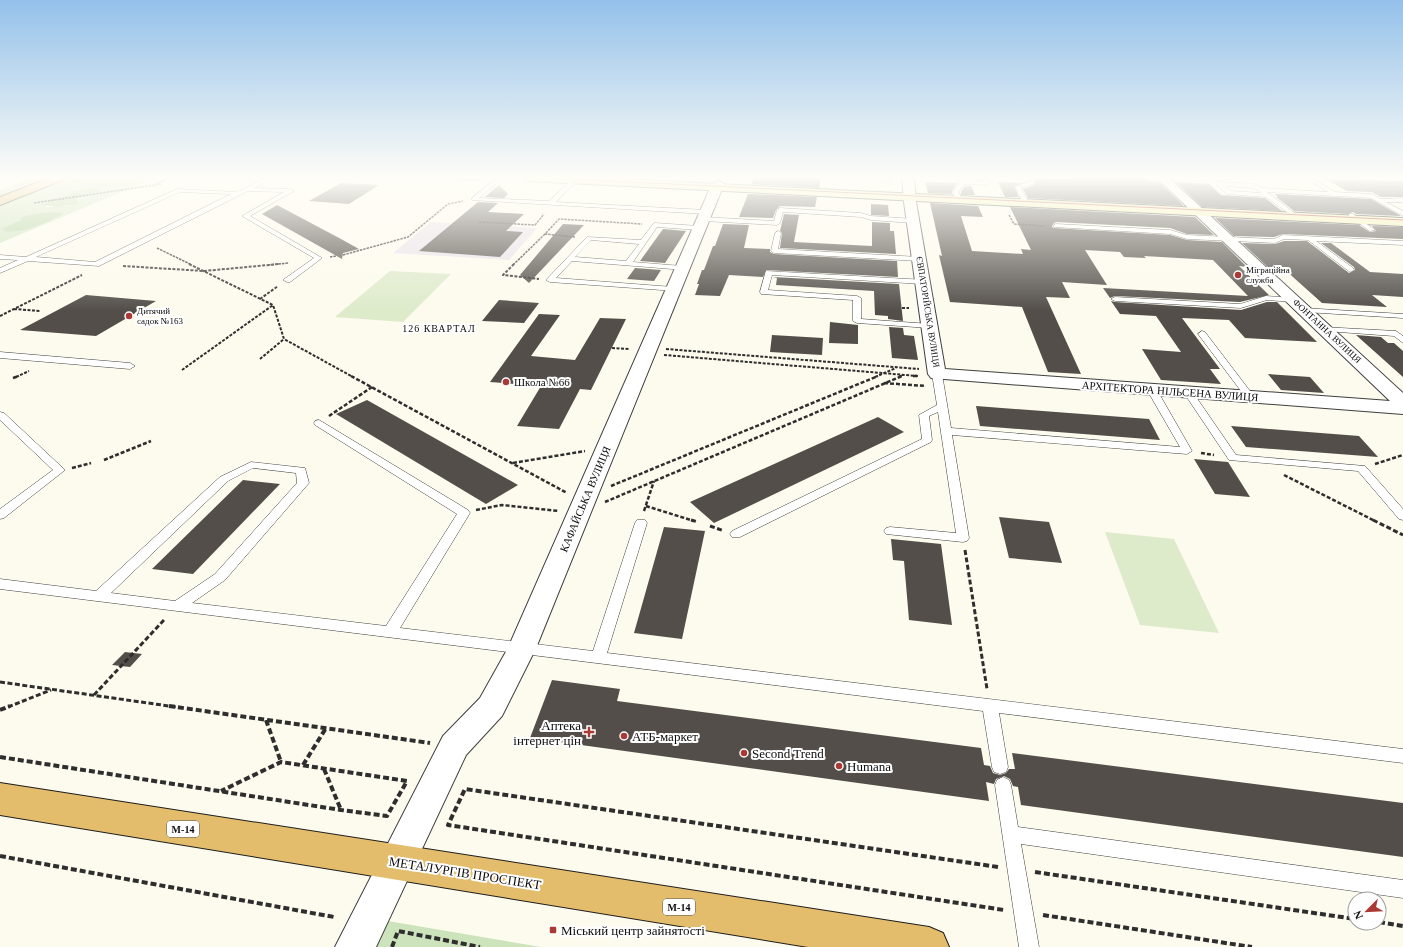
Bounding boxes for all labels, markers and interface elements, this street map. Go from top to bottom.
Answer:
street label: ЄВПАТОРІЙСЬКА ВУЛИЦЯ [914,256,942,368]
place label: Міграційна служба [1246,265,1290,285]
marker: Міграційна служба [1233,270,1243,280]
street label: ФОНТАННА ВУЛИЦЯ [1291,297,1363,365]
place label: Дитячий садок №163 [137,306,183,326]
marker: Дитячий садок №163 [124,311,134,321]
district label: 126 КВАРТАЛ [402,323,476,334]
place label: Школа №66 [514,376,570,388]
marker: Школа №66 [501,377,511,387]
street label: АРХІТЕКТОРА НІЛЬСЕНА ВУЛИЦЯ [1081,379,1259,403]
street label: КАФАЙСЬКА ВУЛИЦЯ [557,444,613,554]
place label: Аптека інтернет цін [513,718,581,748]
marker: Аптека інтернет цін [584,727,594,737]
place label: АТБ-маркет [632,729,698,744]
marker: АТБ-маркет [619,731,629,741]
place label: Second Trend [752,746,824,761]
marker: Second Trend [739,748,749,758]
place label: Humana [847,759,891,774]
marker: Humana [834,761,844,771]
road number: М-14 [167,821,199,837]
street label: МЕТАЛУРГІВ ПРОСПЕКТ [388,854,542,892]
north arrow [1347,891,1387,931]
road number: М-14 [663,899,695,915]
text: N [1351,909,1365,921]
place label: Міський центр зайнятості [561,923,705,938]
marker: Міський центр зайнятості [548,925,558,935]

